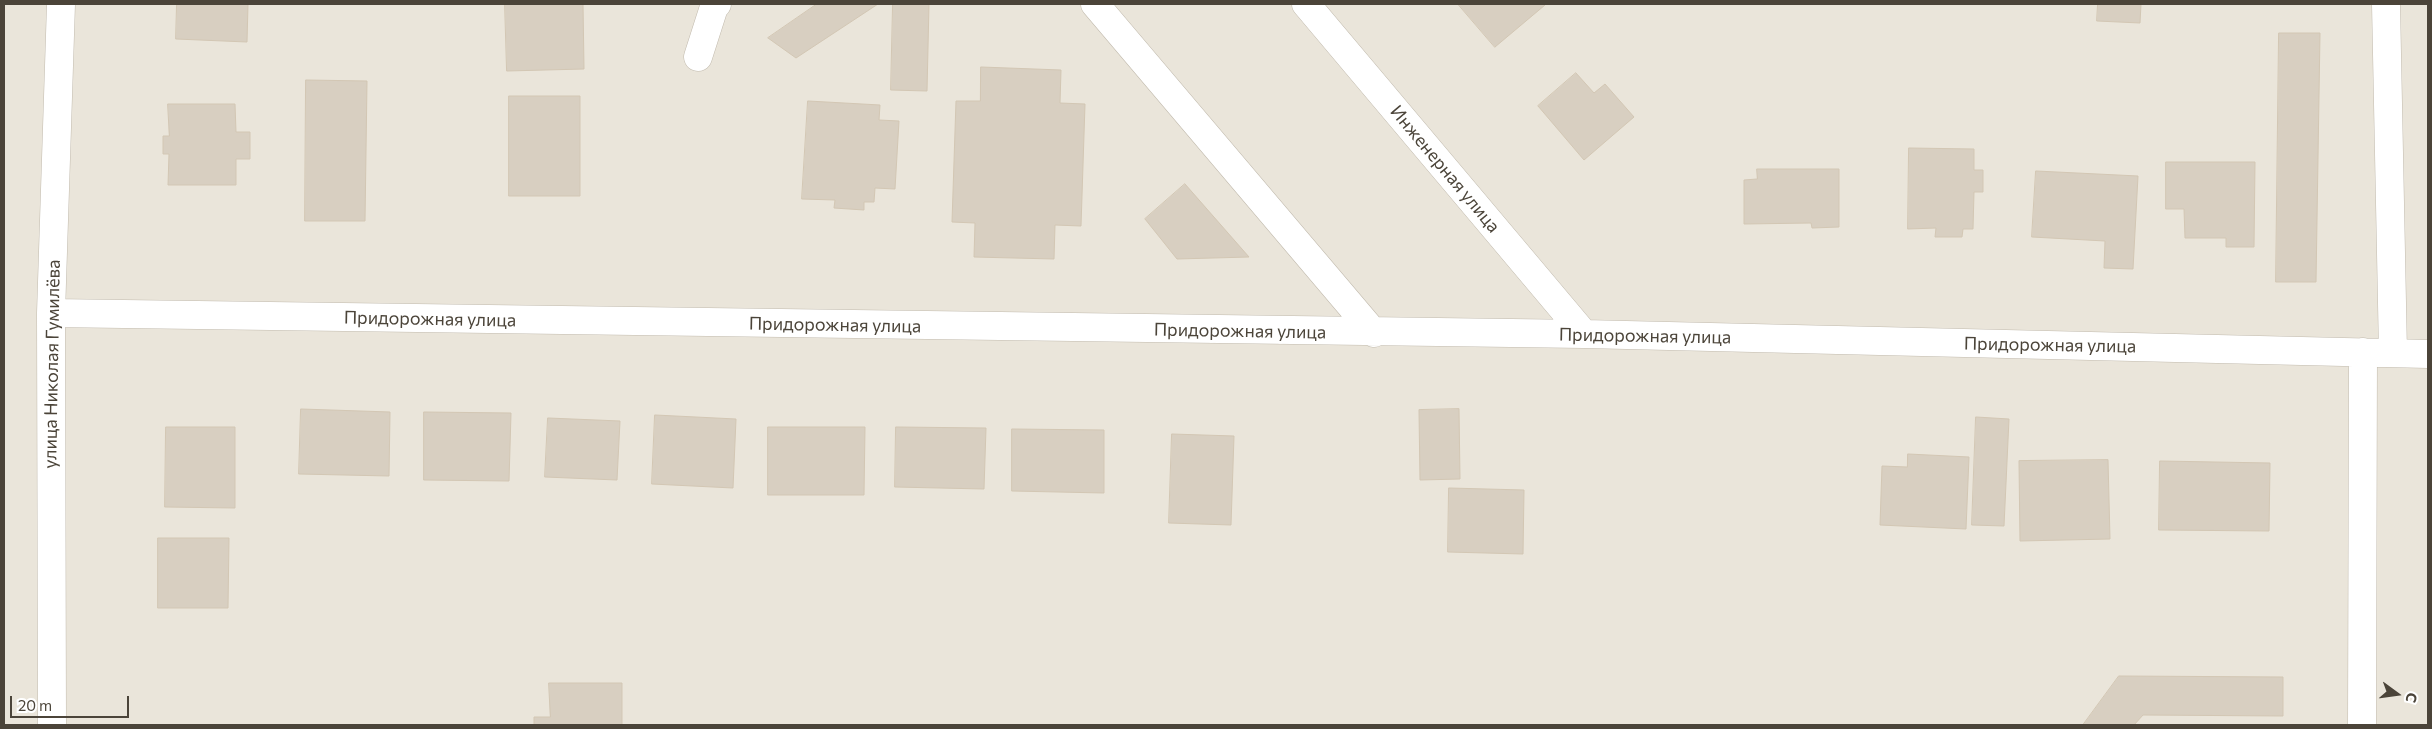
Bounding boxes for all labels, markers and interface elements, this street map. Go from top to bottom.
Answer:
street label: Инженерная улица [1386,101,1504,237]
street label: улица Николая Гумилёва [39,259,65,469]
street label: Придорожная улица [344,307,516,331]
street label: Придорожная улица [749,313,921,337]
street label: Придорожная улица [1154,319,1326,343]
street label: Придорожная улица [1559,324,1731,348]
street label: Придорожная улица [1964,333,2136,357]
north arrow [2372,669,2422,719]
scale bar [12,686,131,718]
text: С [2403,691,2421,704]
text: 20 m [18,696,52,714]

